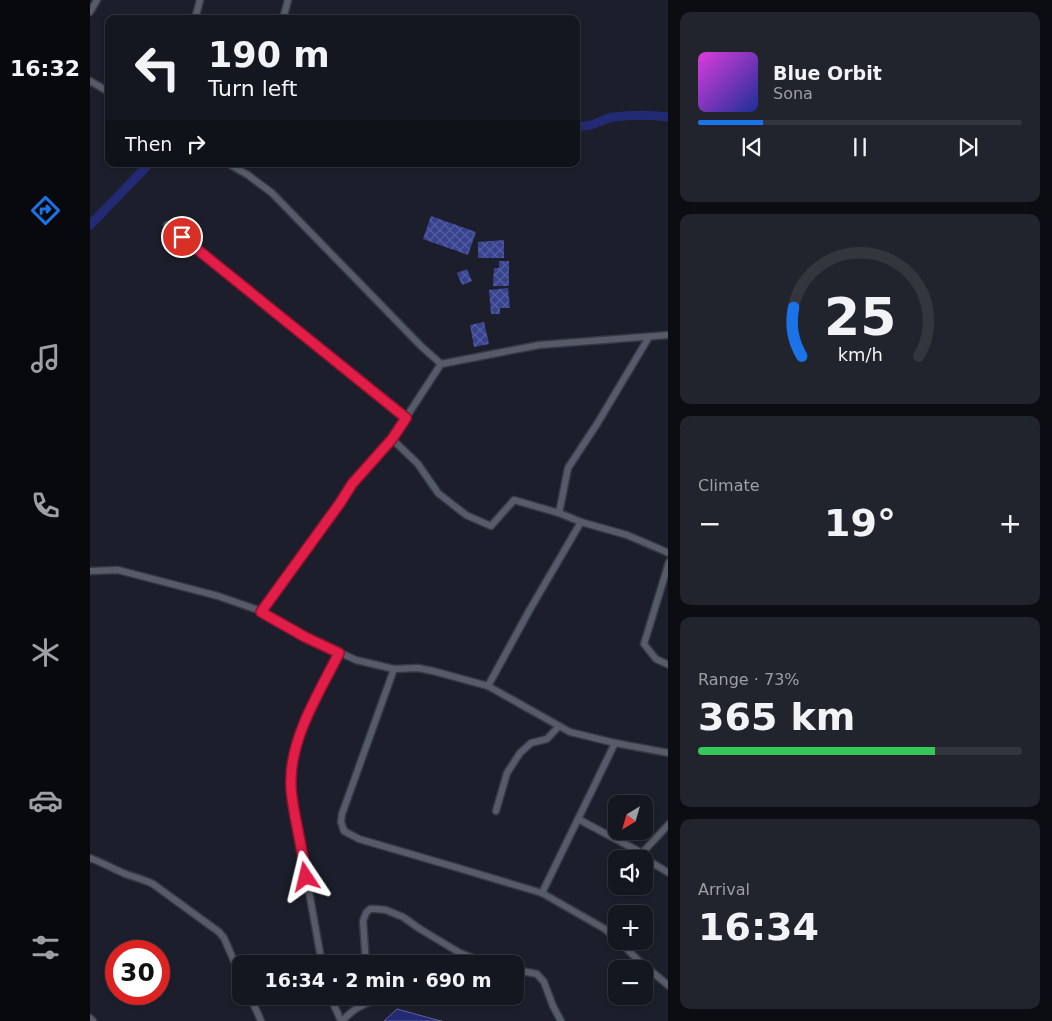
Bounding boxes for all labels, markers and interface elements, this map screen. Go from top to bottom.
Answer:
icon: left [125,35,190,100]
text: 190 m [208,35,330,75]
text: 16:32 [10,56,80,81]
text: Blue Orbit [773,62,882,84]
text: Turn left [208,76,297,101]
text: Sona [773,84,813,103]
icon: right [182,130,210,158]
text: Then [125,133,172,155]
icon: previous [738,133,766,161]
icon: pause [846,133,874,161]
icon: next [954,133,982,161]
icon: directions [28,193,63,228]
pin [161,216,203,258]
icon: arrive [168,223,196,251]
text: 25 [824,287,896,347]
icon: music [28,341,63,376]
text: km/h [837,344,883,365]
text: Climate [698,476,760,495]
icon: phone [28,488,63,523]
text: 19° [824,501,896,545]
text: − [698,507,721,540]
text: + [999,507,1022,540]
icon: climate [28,635,63,670]
text: Range · 73% [698,670,800,689]
text: 365 km [698,695,855,739]
icon: car [28,783,63,818]
north arrow [608,795,652,840]
map controls [608,795,653,1005]
position arrow [279,850,331,902]
button: sound [608,850,653,895]
text: Arrival [698,880,750,899]
button: + [608,905,653,950]
text: 16:34 [698,905,819,949]
icon: filters [28,930,63,965]
speed limit sign: 30 [105,940,170,1005]
button: − [608,960,653,1005]
text: 16:34 · 2 min · 690 m [264,969,492,991]

